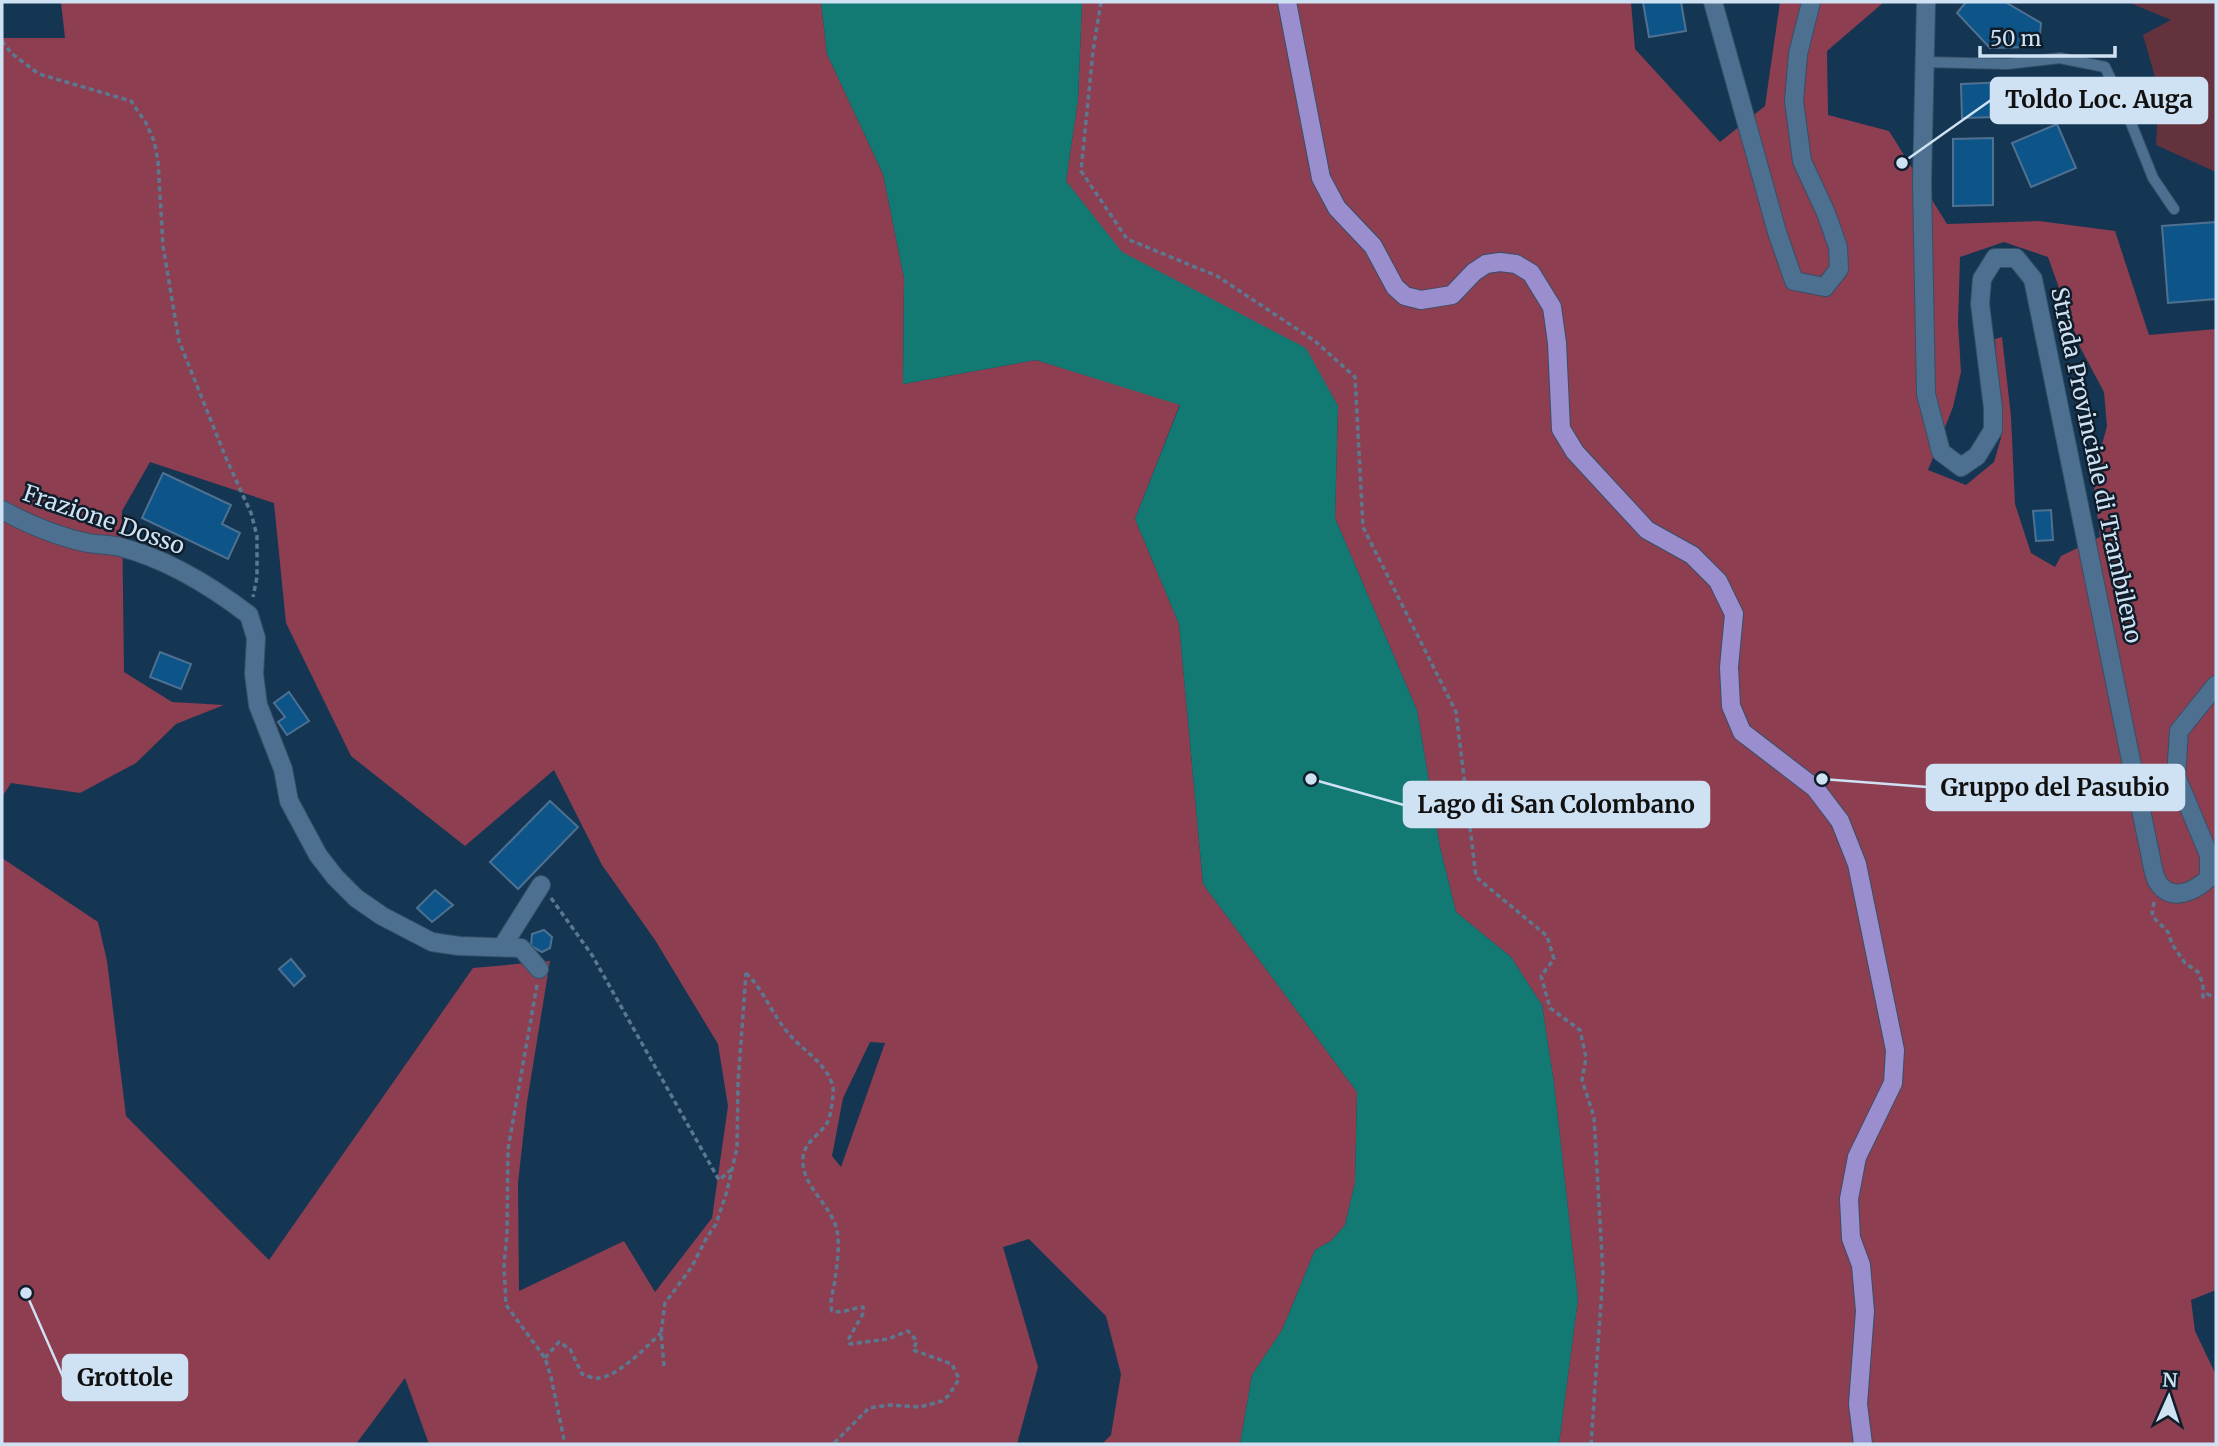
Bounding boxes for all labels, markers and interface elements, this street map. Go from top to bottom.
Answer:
scale bar [1980,14,2115,58]
text: 50 m [1990,25,2041,52]
callout: Toldo Loc. Auga [1991,78,2207,123]
text: Toldo Loc. Auga [2005,84,2193,115]
street label: Strada Provinciale di Trambileno [2045,284,2149,646]
street label: Frazione Dosso [19,478,189,560]
callout: Gruppo del Pasubio [1927,765,2184,810]
text: Gruppo del Pasubio [1941,772,2169,803]
callout: Lago di San Colombano [1404,782,1709,827]
text: Lago di San Colombano [1417,789,1695,820]
callout: Grottole [63,1355,187,1400]
text: Grottole [77,1362,173,1393]
north arrow [2134,1362,2204,1432]
text: N [2162,1368,2178,1392]

